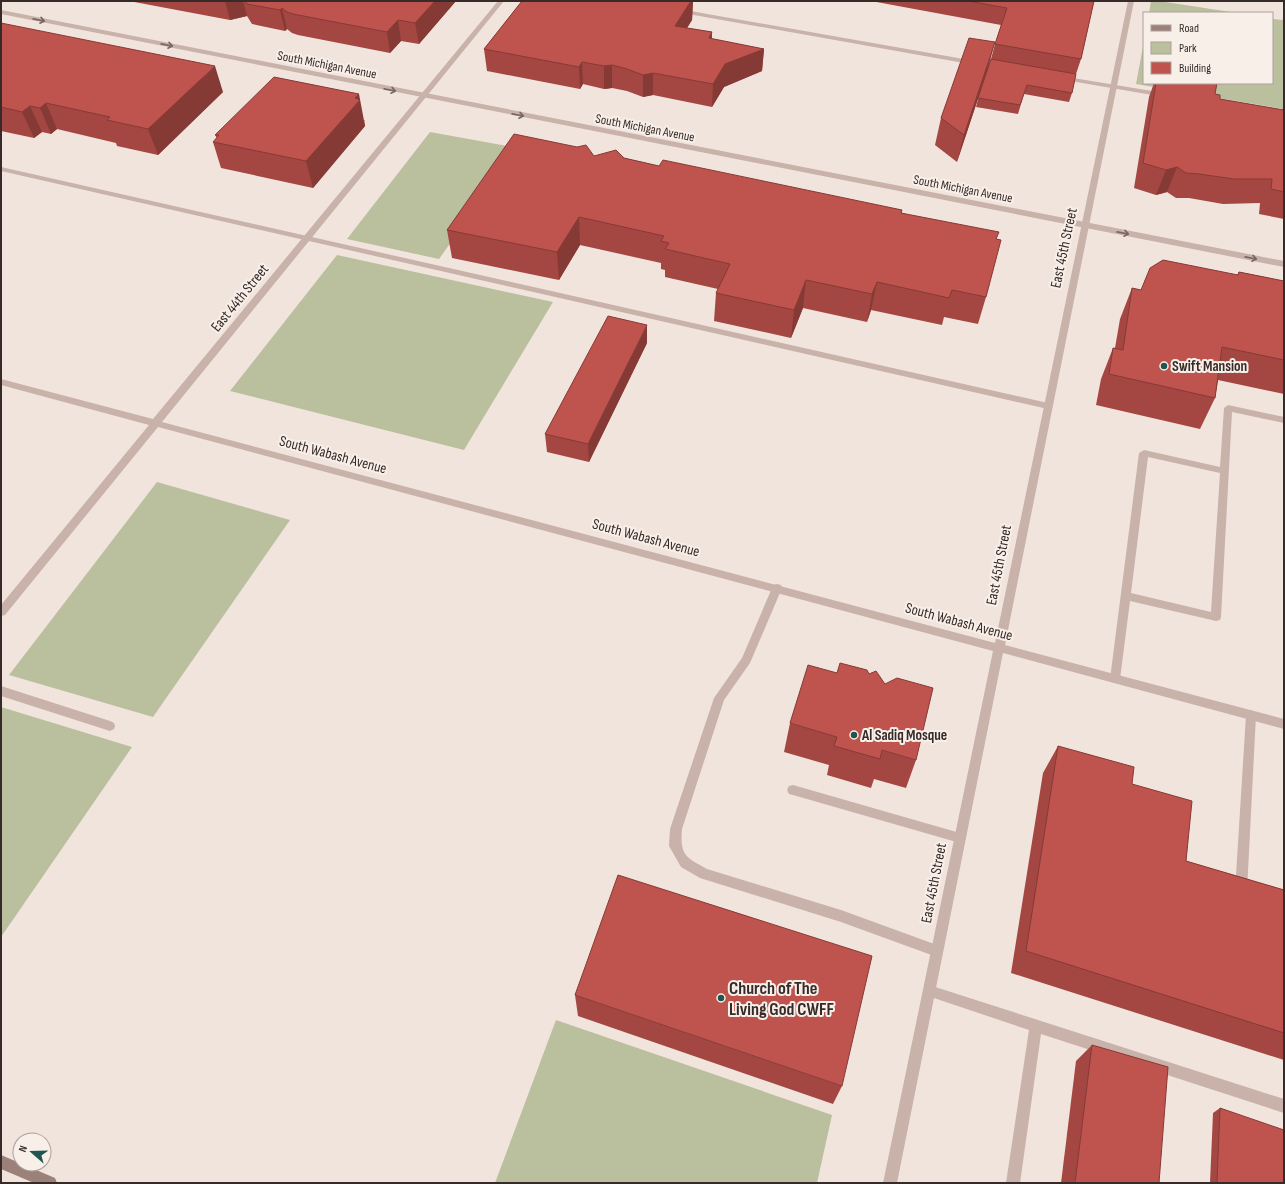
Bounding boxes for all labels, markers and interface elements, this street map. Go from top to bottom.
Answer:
legend [1143,12,1273,84]
one-way arrow [32,16,45,24]
text: Road [1179,21,1199,36]
text: Park [1179,41,1197,56]
one-way arrow [160,42,173,50]
street label: South Michigan Avenue [276,48,378,82]
text: Building [1179,61,1211,76]
one-way arrow [383,87,396,95]
one-way arrow [511,111,524,119]
street label: South Michigan Avenue [594,111,696,145]
street label: South Michigan Avenue [912,172,1014,206]
street label: East 45th Street [1046,206,1082,290]
one-way arrow [1116,229,1129,237]
one-way arrow [1244,254,1257,262]
street label: East 44th Street [207,260,273,336]
place label: Swift Mansion [1172,357,1247,376]
marker: Swift Mansion [1159,361,1169,371]
street label: South Wabash Avenue [277,432,389,478]
street label: South Wabash Avenue [590,515,702,561]
street label: East 45th Street [982,523,1016,607]
street label: South Wabash Avenue [903,599,1015,645]
place label: Al Sadiq Mosque [861,726,947,745]
marker: Al Sadiq Mosque [849,730,859,740]
street label: East 45th Street [917,841,951,925]
place label: Church of The Living God CWFF [729,978,834,1020]
marker: Church of The Living God CWFF [716,993,726,1003]
north arrow [12,1132,52,1172]
text: N [16,1144,30,1154]

